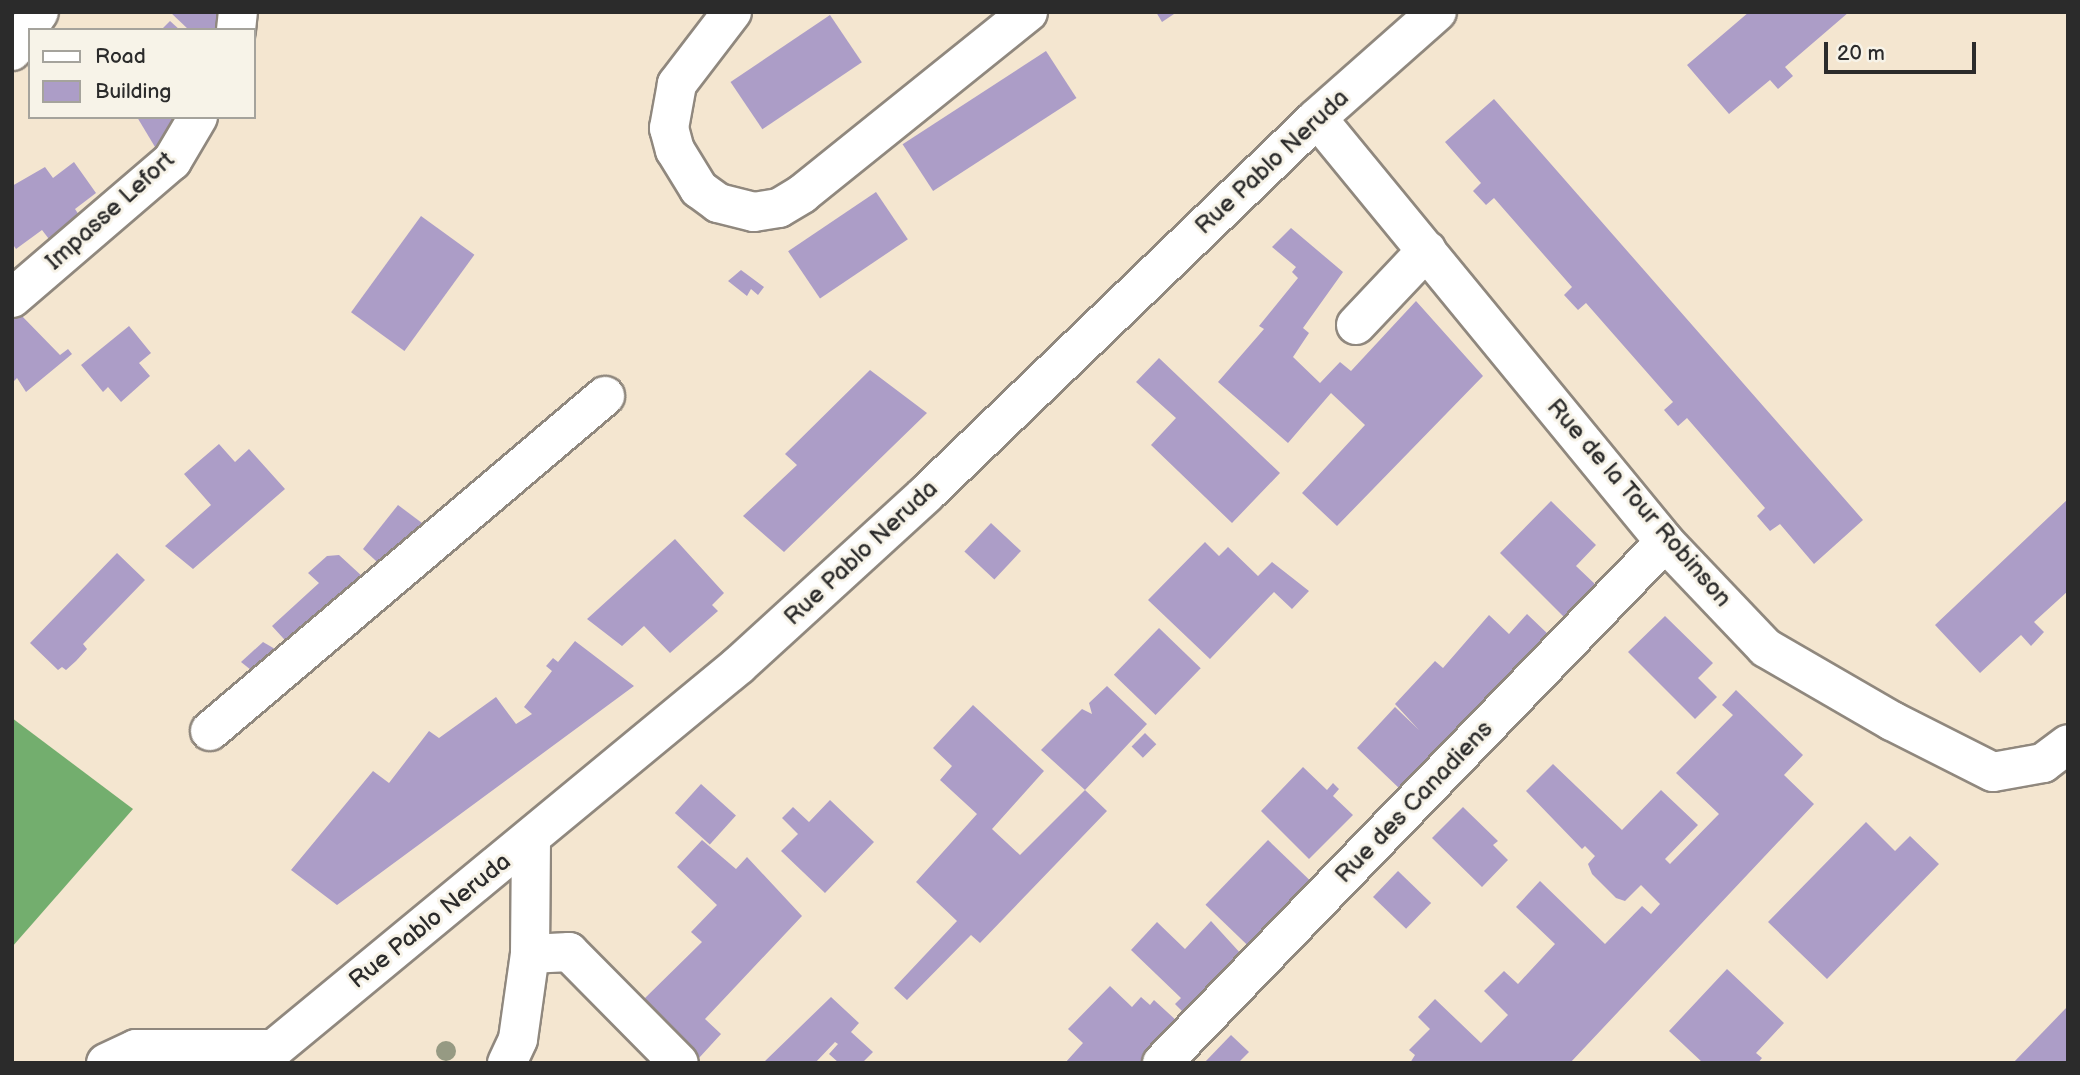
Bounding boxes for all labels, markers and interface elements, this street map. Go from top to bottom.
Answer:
legend [28,28,256,119]
scale bar [1828,28,1980,72]
text: 20 m [1837,41,1885,66]
text: Road [95,44,146,69]
text: Building [95,79,171,104]
street label: Rue Pablo Neruda [1189,84,1355,240]
street label: Impasse Lefort [40,146,180,276]
street label: Rue de la Tour Robinson [1541,393,1737,613]
street label: Rue Pablo Neruda [778,475,944,631]
street label: Rue des Canadiens [1329,715,1499,889]
street label: Rue Pablo Neruda [343,847,517,995]

